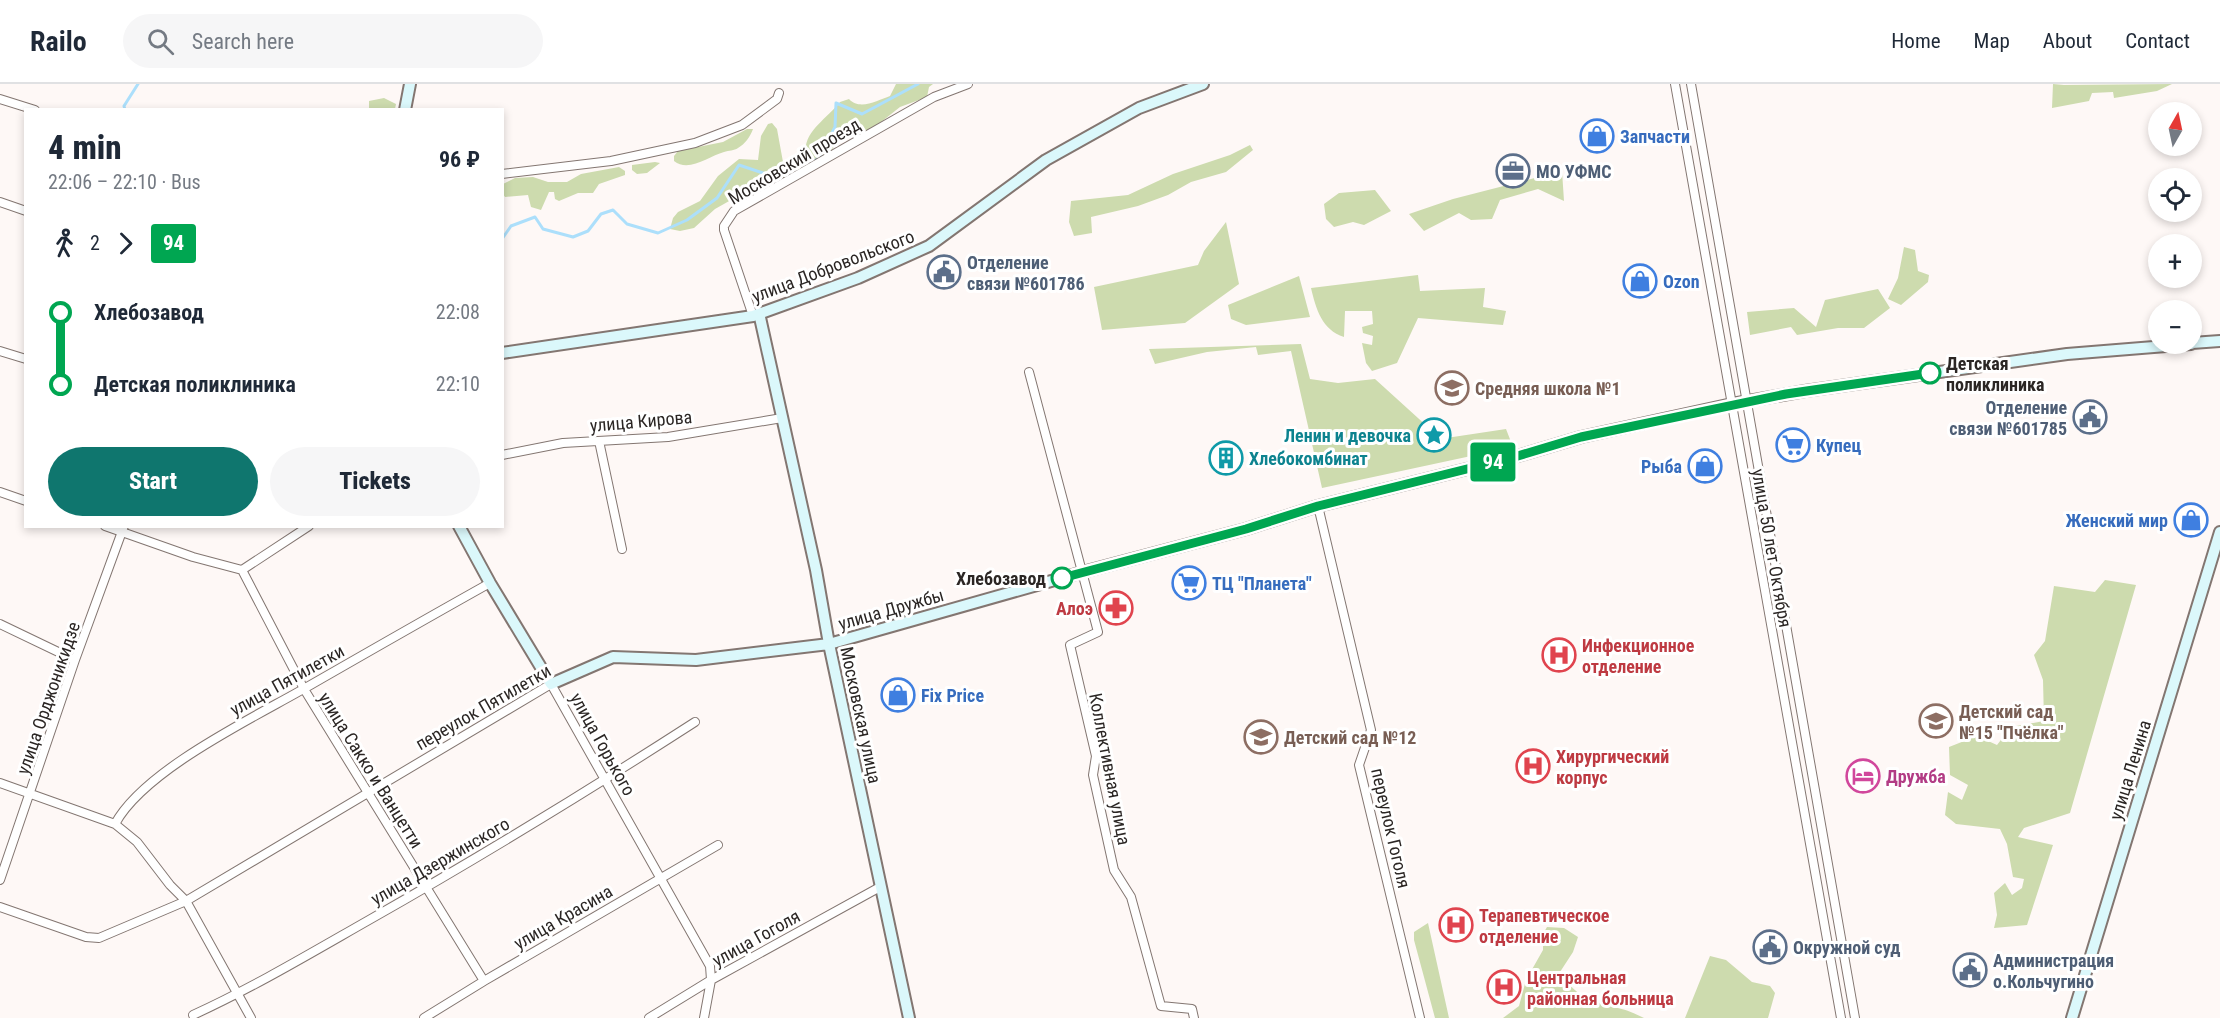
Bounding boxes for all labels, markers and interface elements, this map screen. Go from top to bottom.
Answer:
search box [123,14,543,68]
text: Railo [30,25,87,58]
icon: search [144,25,177,58]
text: Search here [192,29,294,54]
text: Home [1891,29,1941,53]
text: Map [1974,29,2010,53]
text: About [2043,29,2092,53]
text: Contact [2125,29,2190,53]
north arrow [2148,102,2202,156]
map controls [2148,102,2202,354]
street label: Московский проезд [724,113,864,209]
shop icon: Запчасти [1579,118,1615,154]
place label: Запчасти [1620,126,1690,147]
text: 4 min [48,128,122,167]
text: 96 ₽ [439,147,480,172]
office icon: МО УФМС [1495,153,1531,189]
place label: МО УФМС [1536,161,1611,182]
button: locate [2148,168,2202,222]
text: 22:06 – 22:10 · Bus [48,170,201,194]
street label: улица Добровольского [749,225,917,307]
icon: walk [48,227,81,260]
icon: forward [109,227,142,260]
text: 2 [90,231,100,255]
text: 94 [163,231,184,255]
button: + [2148,234,2202,288]
place label: Отделение связи №601786 [967,252,1085,294]
public building icon: Отделение связи №601786 [926,254,962,290]
shop icon: Ozon [1622,263,1658,299]
place label: Ozon [1663,271,1700,292]
text: Хлебозавод [94,300,204,325]
text: 22:08 [436,300,480,324]
button: − [2148,300,2202,354]
place label: Детская поликлиника [1946,353,2044,395]
marker: Детская поликлиника [1919,362,1941,384]
school or university icon: Средняя школа №1 [1434,370,1470,406]
text: Детская поликлиника [94,372,296,397]
text: 22:10 [436,372,480,396]
place label: Средняя школа №1 [1475,378,1621,399]
place label: Отделение связи №601785 [1949,397,2067,439]
public building icon: Отделение связи №601785 [2072,399,2108,435]
street label: улица Кирова [589,406,693,436]
place icon: Ленин и девочка [1416,417,1452,453]
place label: Ленин и девочка [1284,425,1411,446]
supermarket icon: Купец [1775,427,1811,463]
place label: Купец [1816,435,1861,456]
building icon: Хлебокомбинат [1208,440,1244,476]
line badge: 94 [1466,442,1520,482]
button: Start [48,447,258,516]
button: Tickets [270,447,480,516]
place label: Хлебокомбинат [1249,448,1368,469]
shop icon: Рыба [1687,448,1723,484]
text: 94 [1482,450,1504,474]
place label: Рыба [1641,456,1682,477]
street label: улица 50 лет Октября [1748,467,1796,629]
shop icon: Женский мир [2173,502,2209,538]
place label: Женский мир [2065,510,2168,531]
supermarket icon: ТЦ "Планета" [1171,565,1207,601]
marker: Хлебозавод [1051,567,1073,589]
place label: Хлебозавод [956,568,1046,589]
place label: ТЦ "Планета" [1212,573,1312,594]
street label: улица Дружбы [836,584,946,634]
pharmacy icon: Алоэ [1098,590,1134,626]
place label: Алоэ [1056,598,1093,619]
street label: улица Орджоникидзе [12,619,84,777]
place label: Инфекционное отделение [1582,635,1695,677]
hospital icon: Инфекционное отделение [1541,637,1577,673]
street label: улица Пятилетки [226,640,348,720]
street label: Московская улица [836,645,886,785]
street label: переулок Пятилетки [412,660,554,754]
shop icon: Fix Price [880,677,916,713]
place label: Fix Price [921,685,984,706]
street label: улица Сакко и Ванцетти [314,688,428,852]
street label: улица Горького [566,689,640,799]
street label: Коллективная улица [1085,691,1135,847]
place label: Детский сад №15 "Пчёлка" [1959,701,2064,743]
school or university icon: Детский сад №15 "Пчёлка" [1918,703,1954,739]
street label: улица Ленина [2105,718,2155,822]
school or university icon: Детский сад №12 [1243,719,1279,755]
place label: Детский сад №12 [1284,727,1416,748]
place label: Хирургический корпус [1556,746,1669,788]
hospital icon: Хирургический корпус [1515,748,1551,784]
hotel icon: Дружба [1845,758,1881,794]
street label: переулок Гоголя [1367,766,1415,890]
place label: Дружба [1886,766,1946,787]
street label: улица Дзержинского [367,813,513,909]
street label: улица Красина [510,880,616,954]
street label: улица Гоголя [708,905,804,971]
place label: Терапевтическое отделение [1479,905,1610,947]
hospital icon: Терапевтическое отделение [1438,907,1474,943]
public building icon: Окружной суд [1752,929,1788,965]
place label: Окружной суд [1793,937,1900,958]
place label: Администрация о.Кольчугино [1993,950,2114,992]
public building icon: Администрация о.Кольчугино [1952,952,1988,988]
place label: Центральная районная больница [1527,967,1674,1009]
hospital icon: Центральная районная больница [1486,969,1522,1005]

